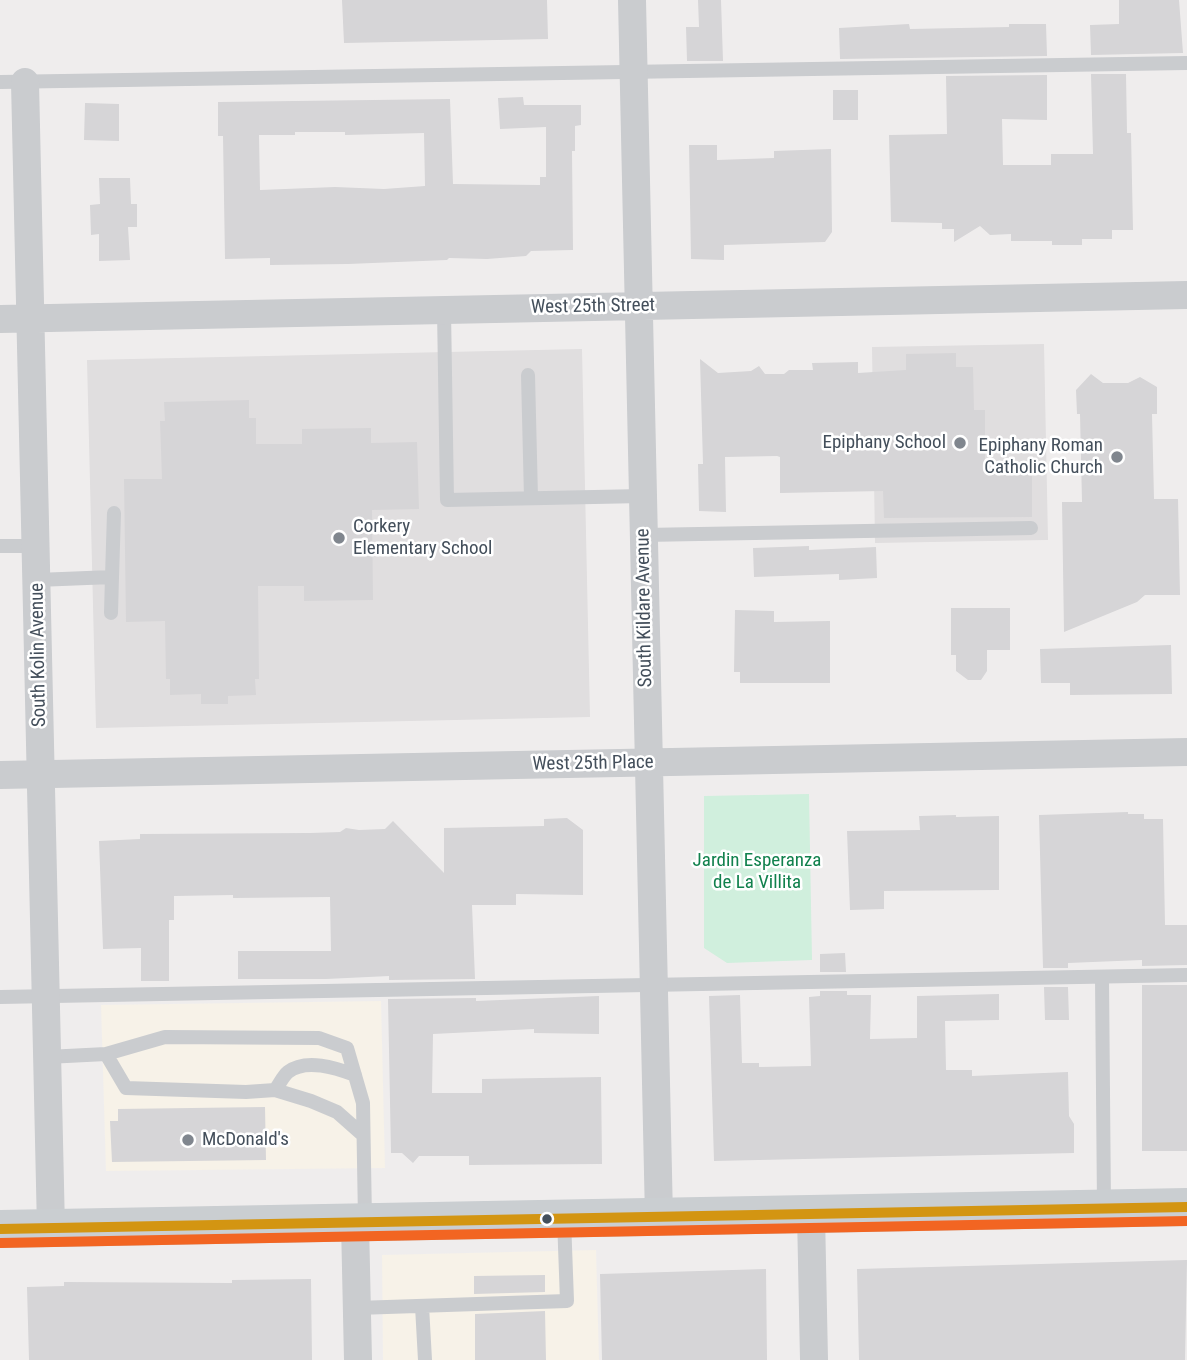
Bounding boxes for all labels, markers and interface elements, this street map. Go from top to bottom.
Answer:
street label: West 25th Street [531,295,655,319]
place label: Epiphany School [822,432,946,454]
marker: Epiphany School [952,435,968,451]
place label: Epiphany Roman Catholic Church [978,435,1103,479]
marker: Epiphany Roman Catholic Church [1109,449,1125,465]
place label: Corkery Elementary School [353,516,492,560]
street label: South Kildare Avenue [632,528,658,688]
marker: Corkery Elementary School [331,530,347,546]
street label: South Kolin Avenue [26,583,52,727]
street label: West 25th Place [532,752,654,776]
park label: Jardin Esperanza de La Villita [693,850,821,894]
place label: McDonald's [202,1129,289,1151]
marker: McDonald's [180,1132,196,1148]
unlabelled marker [540,1212,554,1226]

